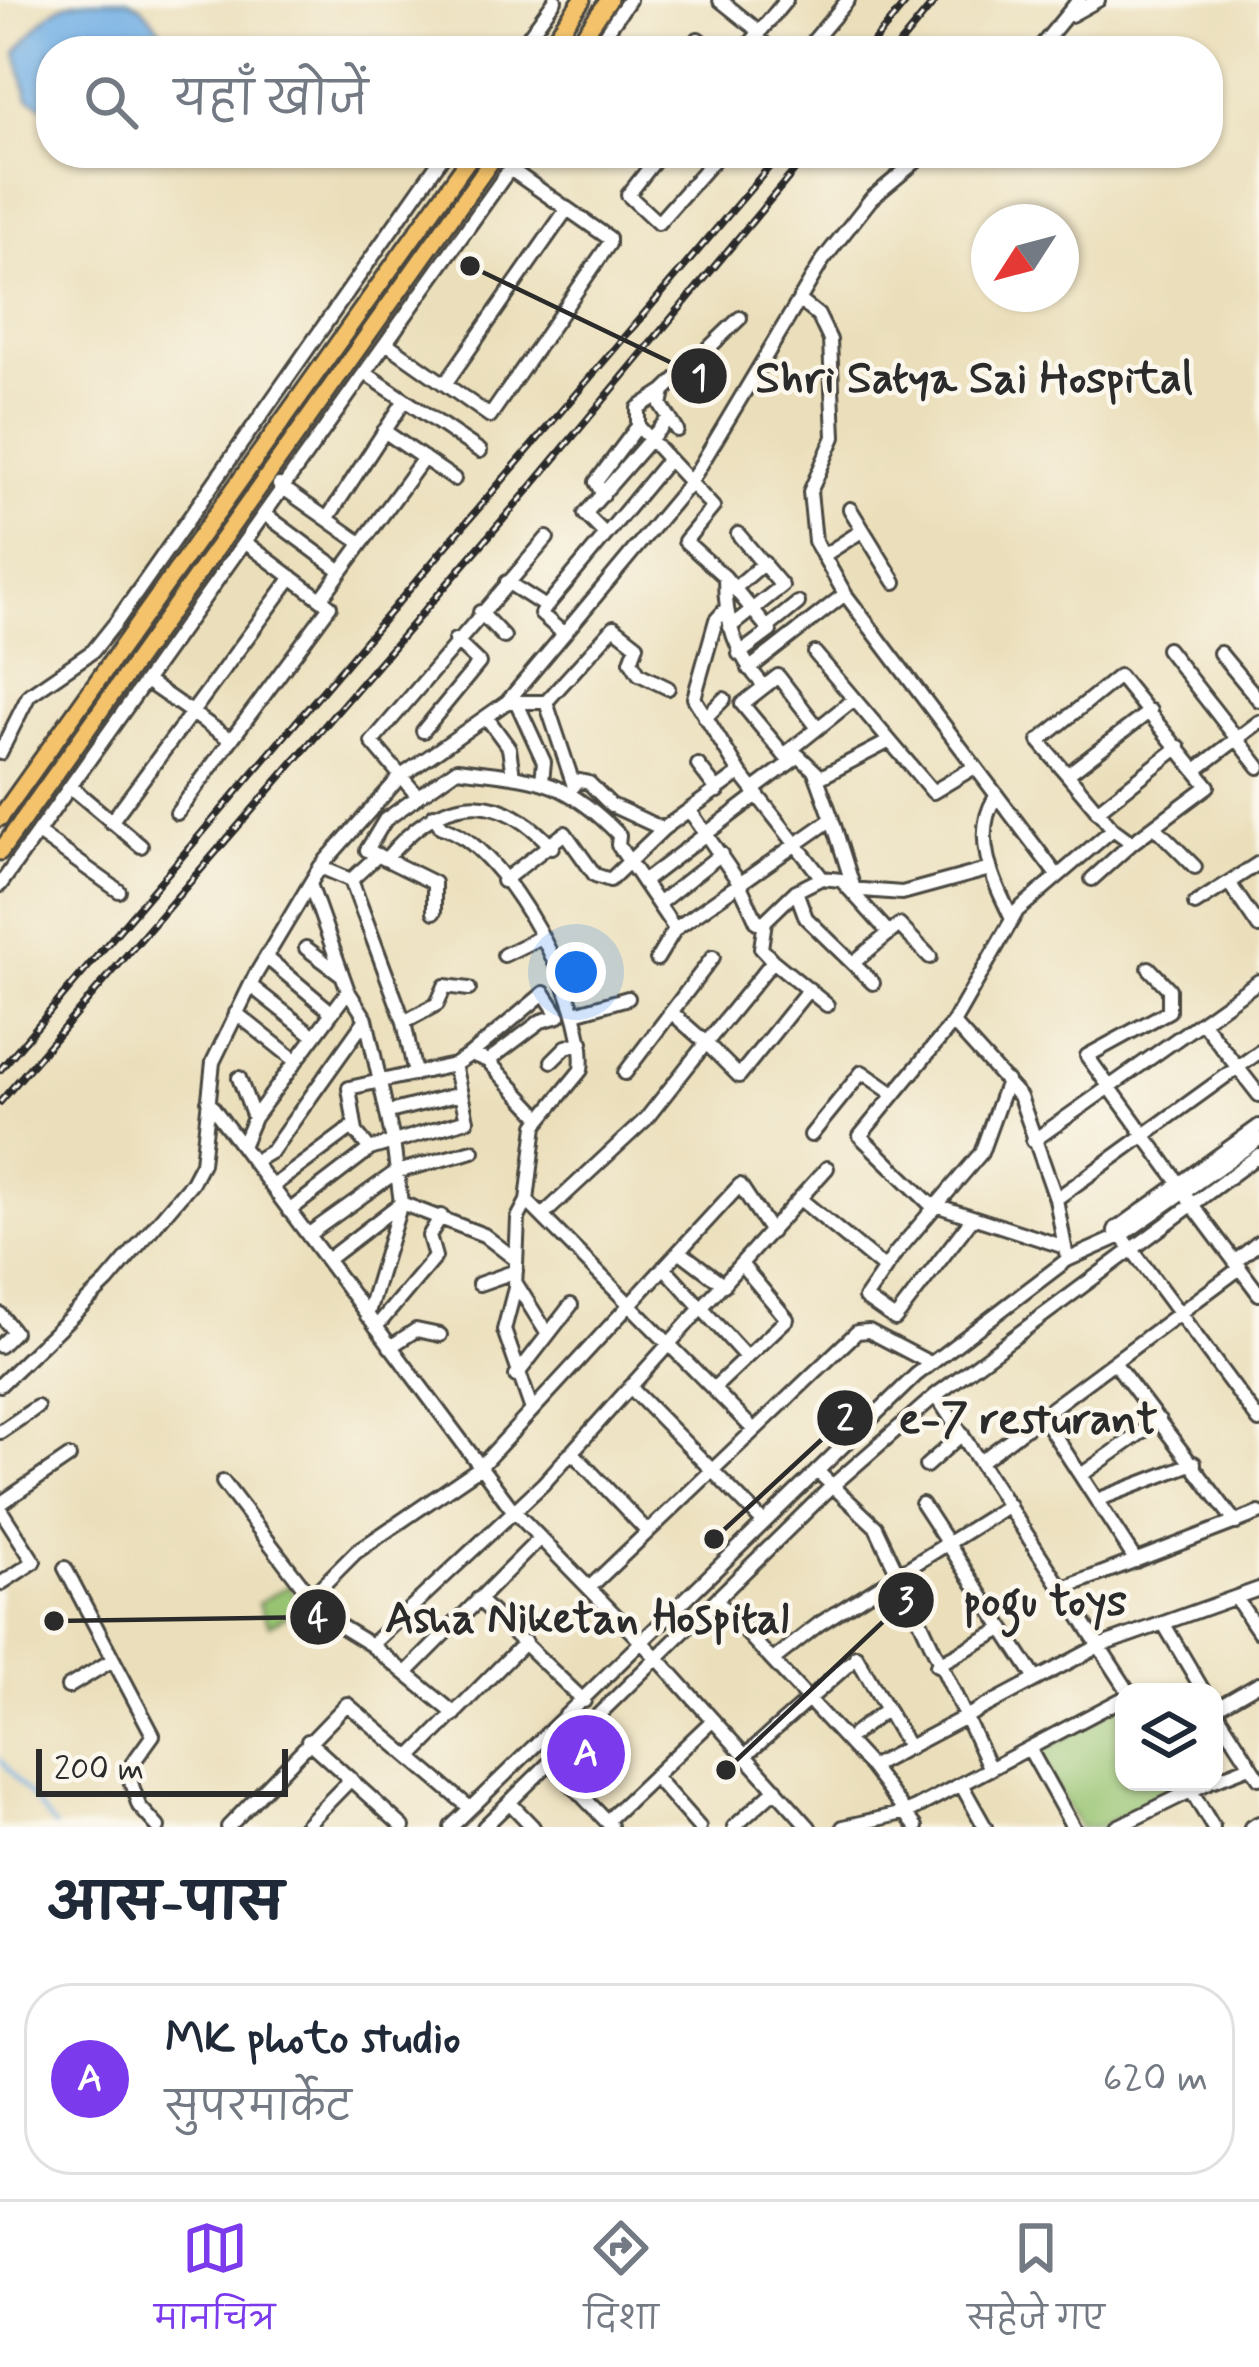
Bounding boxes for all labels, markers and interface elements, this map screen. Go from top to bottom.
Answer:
search box [36,36,1223,168]
icon: search [78,69,144,135]
text: यहाँ खोजें [174,72,368,131]
north arrow [971,204,1079,312]
callout: Shri Satya Sai Hospital [669,336,1218,417]
text: Shri Satya Sai Hospital [755,350,1193,409]
text: 1 [691,356,707,403]
your location [546,942,606,1002]
callout: e-7 resturant [815,1377,1182,1458]
text: e-7 resturant [898,1391,1158,1450]
text: 2 [836,1397,854,1444]
callout: pogu toys [876,1559,1155,1640]
text: pogu toys [963,1573,1127,1638]
callout: Asha Niketan Hospital [288,1576,827,1657]
text: 3 [898,1579,915,1626]
text: Asha Niketan Hospital [385,1590,789,1649]
text: 4 [308,1596,329,1643]
map controls [1115,1683,1223,1791]
button: layers [1115,1683,1223,1791]
pin: A [547,1709,625,1799]
scale bar [36,1743,288,1796]
text: 200 m [54,1748,144,1792]
text: आस-पास [48,1872,283,1938]
text: MK photo studio [165,2010,461,2069]
text: A [77,2054,103,2105]
text: 620 m [1102,2054,1208,2105]
text: सुपरमार्केट [165,2083,352,2134]
tab: मानचित्र [154,2215,275,2354]
tab: दिशा [584,2215,659,2354]
tab: सहेजे गए [967,2215,1105,2354]

